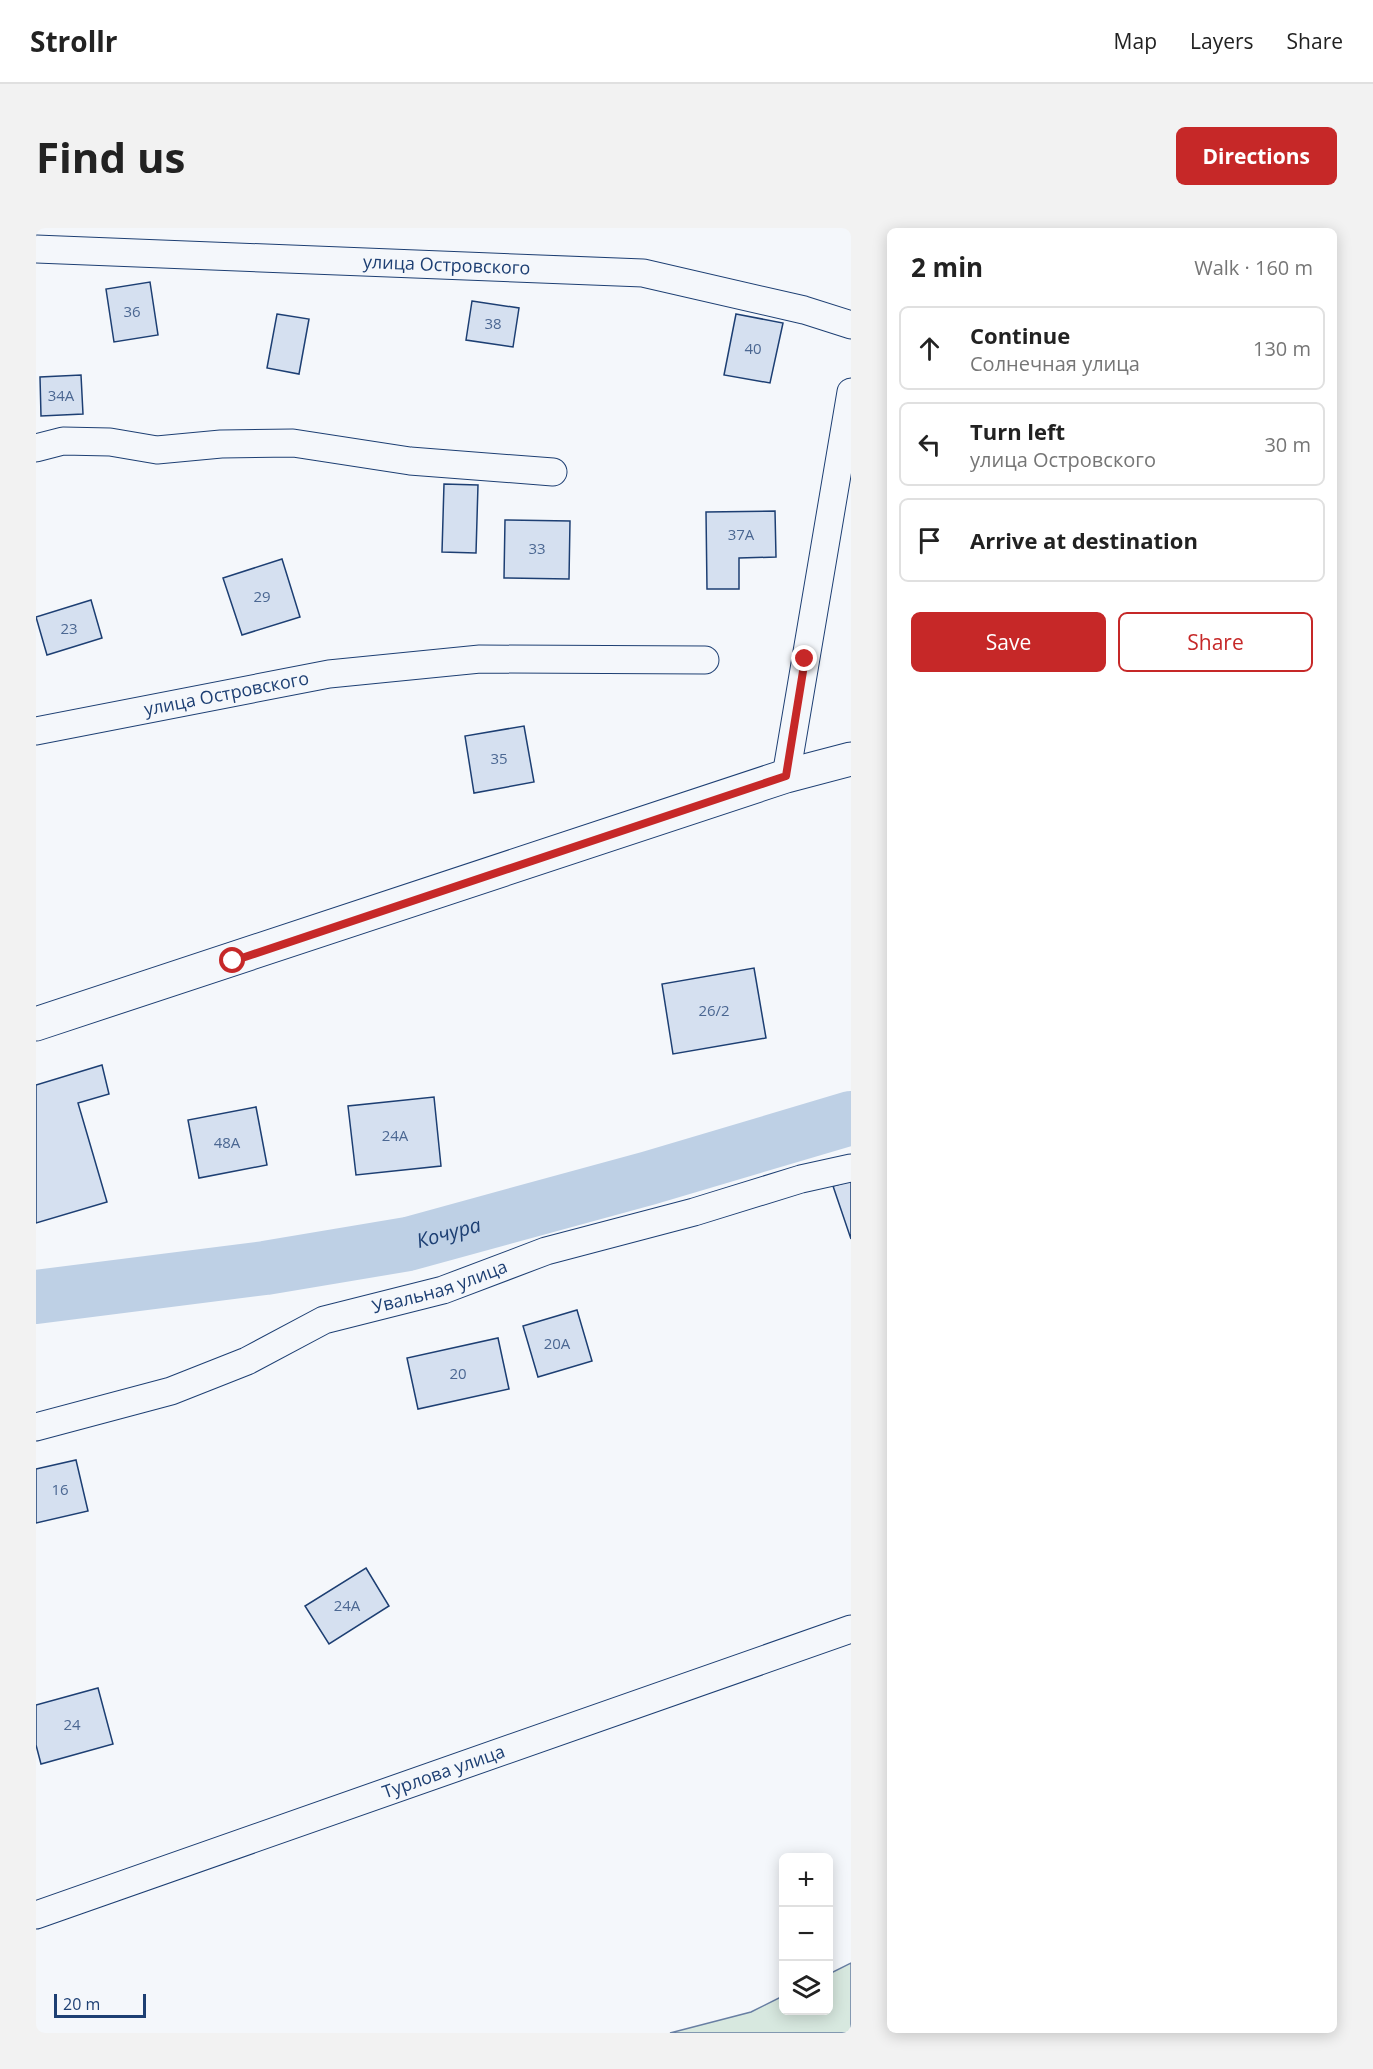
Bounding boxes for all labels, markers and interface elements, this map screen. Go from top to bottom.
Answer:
text: Strollr [30,22,117,60]
text: Map [1114,27,1157,55]
text: Layers [1190,27,1254,55]
text: Share [1287,27,1343,55]
button: Directions [1176,127,1337,185]
text: Find us [36,128,185,185]
street label: улица Островского [363,249,531,280]
text: 2 min [911,249,983,285]
text: Walk · 160 m [1194,254,1313,281]
house number: 36 [123,301,141,321]
house number: 38 [484,313,502,333]
text: Continue [970,320,1070,350]
icon: ahead [913,332,946,365]
text: 130 m [1253,335,1311,362]
house number: 40 [744,338,762,358]
text: Солнечная улица [970,350,1140,377]
house number: 34А [48,385,75,405]
text: Turn left [970,416,1065,446]
icon: left [913,428,946,461]
text: 30 m [1264,431,1311,458]
text: улица Островского [970,446,1156,473]
house number: 37А [728,524,755,544]
icon: arrive [913,524,946,557]
text: Arrive at destination [970,525,1198,555]
house number: 33 [528,538,546,558]
house number: 29 [253,586,271,606]
button: Save [911,612,1106,672]
button: Share [1118,612,1313,672]
house number: 23 [60,618,78,638]
route end [791,645,817,671]
street label: улица Островского [142,665,311,721]
house number: 35 [490,748,508,768]
route start [219,947,245,973]
house number: 26/2 [698,1000,730,1020]
house number: 24А [382,1125,409,1145]
house number: 48А [214,1132,241,1152]
water label: Кочура [413,1211,484,1254]
street label: Увальная улица [369,1254,510,1318]
house number: 20А [544,1333,571,1353]
house number: 20 [449,1363,467,1383]
house number: 16 [51,1479,69,1499]
house number: 24А [334,1595,361,1615]
house number: 24 [63,1714,81,1734]
street label: Турлова улица [379,1738,508,1804]
map controls [779,1853,833,2015]
button: + [779,1853,833,1907]
button: − [779,1907,833,1961]
button: layers [779,1961,833,2015]
scale bar [54,1991,146,2018]
text: 20 m [63,1993,100,2015]

